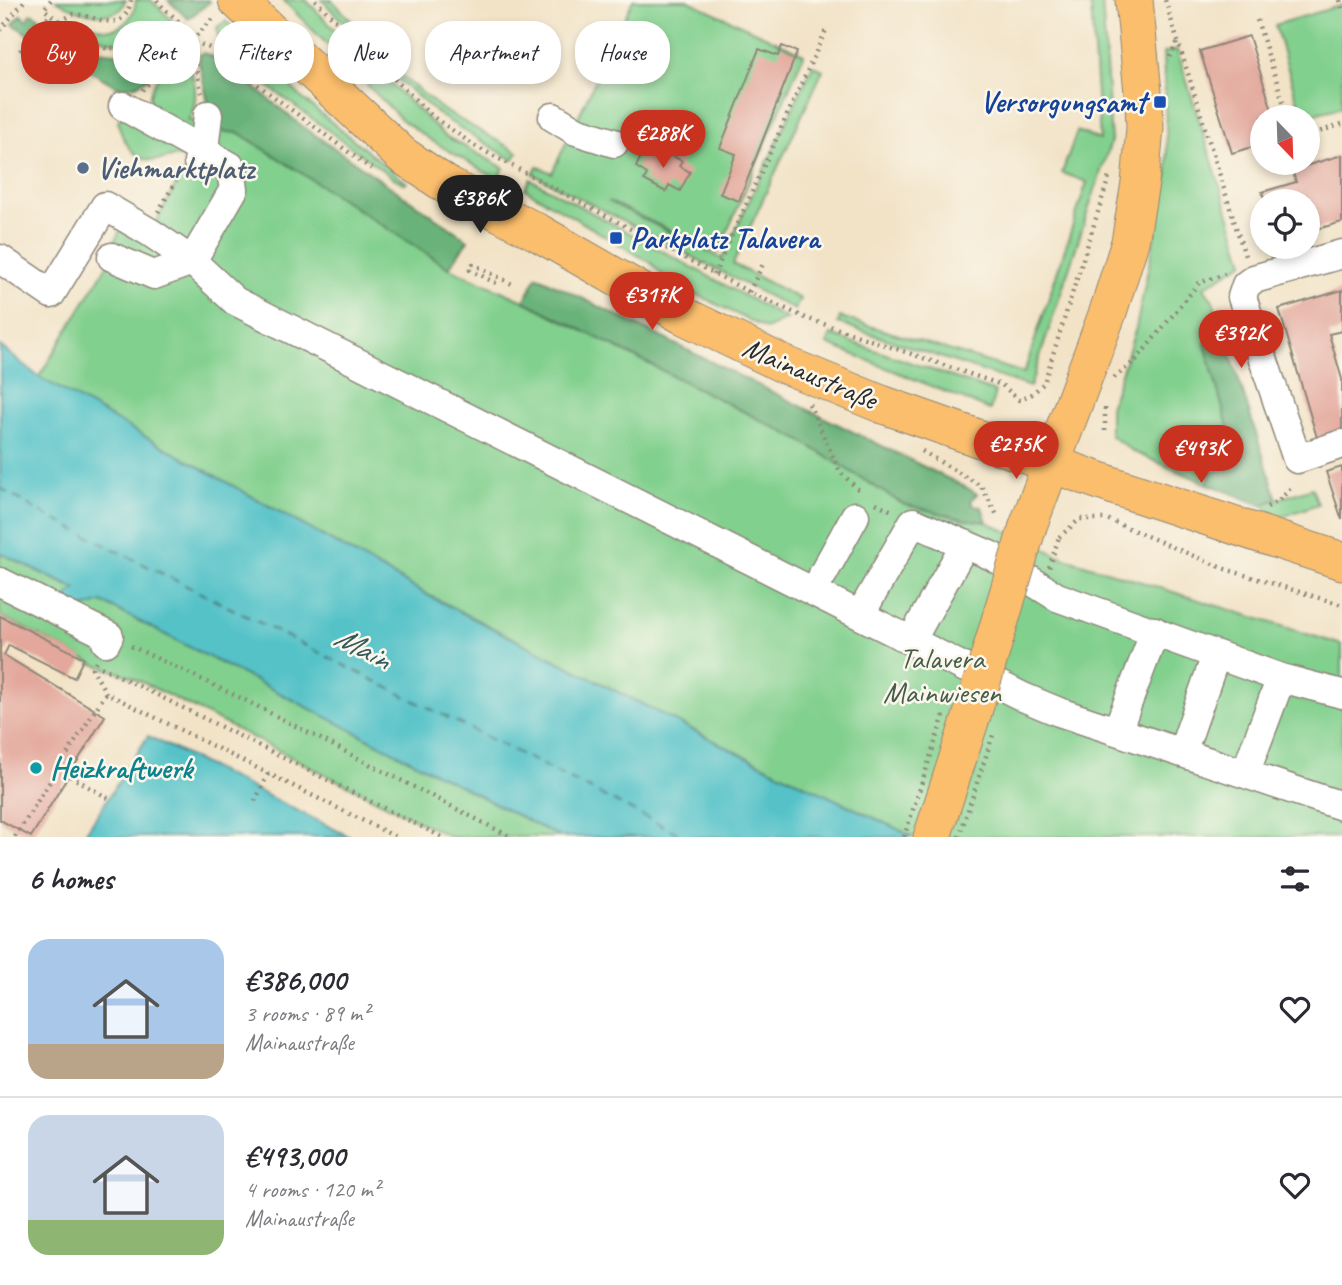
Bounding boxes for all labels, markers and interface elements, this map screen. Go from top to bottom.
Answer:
chip: Buy [21,21,99,84]
chip: Rent [113,21,200,84]
chip: Filters [214,21,314,84]
chip: New [328,21,411,84]
chip: Apartment [425,21,561,84]
chip: House [575,21,670,84]
place label: Versorgungsamt [980,83,1151,121]
marker: Versorgungsamt [1152,94,1168,110]
north arrow [1250,105,1320,175]
map controls [1250,105,1320,259]
pin: €288K [614,110,712,170]
text: €288K [636,118,690,147]
place label: Viehmarktplatz [97,149,257,187]
marker: Viehmarktplatz [75,160,91,176]
pin: €386K [431,176,529,235]
text: €386K [453,183,507,212]
button: locate [1250,189,1320,259]
place label: Parkplatz Talavera [630,219,822,257]
marker: Parkplatz Talavera [608,230,624,246]
pin: €317K [603,272,701,332]
text: €317K [626,280,679,309]
pin: €392K [1192,310,1290,370]
text: €392K [1215,318,1267,347]
street label: Mainaustraße [737,328,885,419]
pin: €275K [967,421,1065,481]
pin: €493K [1152,426,1250,485]
text: €275K [990,429,1042,458]
text: €493K [1175,433,1227,462]
water label: Main [328,616,400,680]
park label: Talavera Mainwiesen [883,639,1003,711]
place label: Heizkraftwerk [50,749,195,787]
marker: Heizkraftwerk [28,760,44,776]
text: 6 homes [28,860,113,898]
icon: filters [1276,860,1314,898]
text: €386,000 [245,961,346,999]
icon: home [84,967,168,1051]
icon: heart [1276,990,1314,1028]
text: 3 rooms · 89 m² [245,999,369,1028]
text: Mainaustraße [245,1028,354,1057]
text: €493,000 [245,1137,345,1175]
icon: home [84,1143,168,1227]
icon: heart [1276,1166,1314,1204]
text: 4 rooms · 120 m² [245,1175,380,1204]
text: Mainaustraße [245,1204,354,1233]

